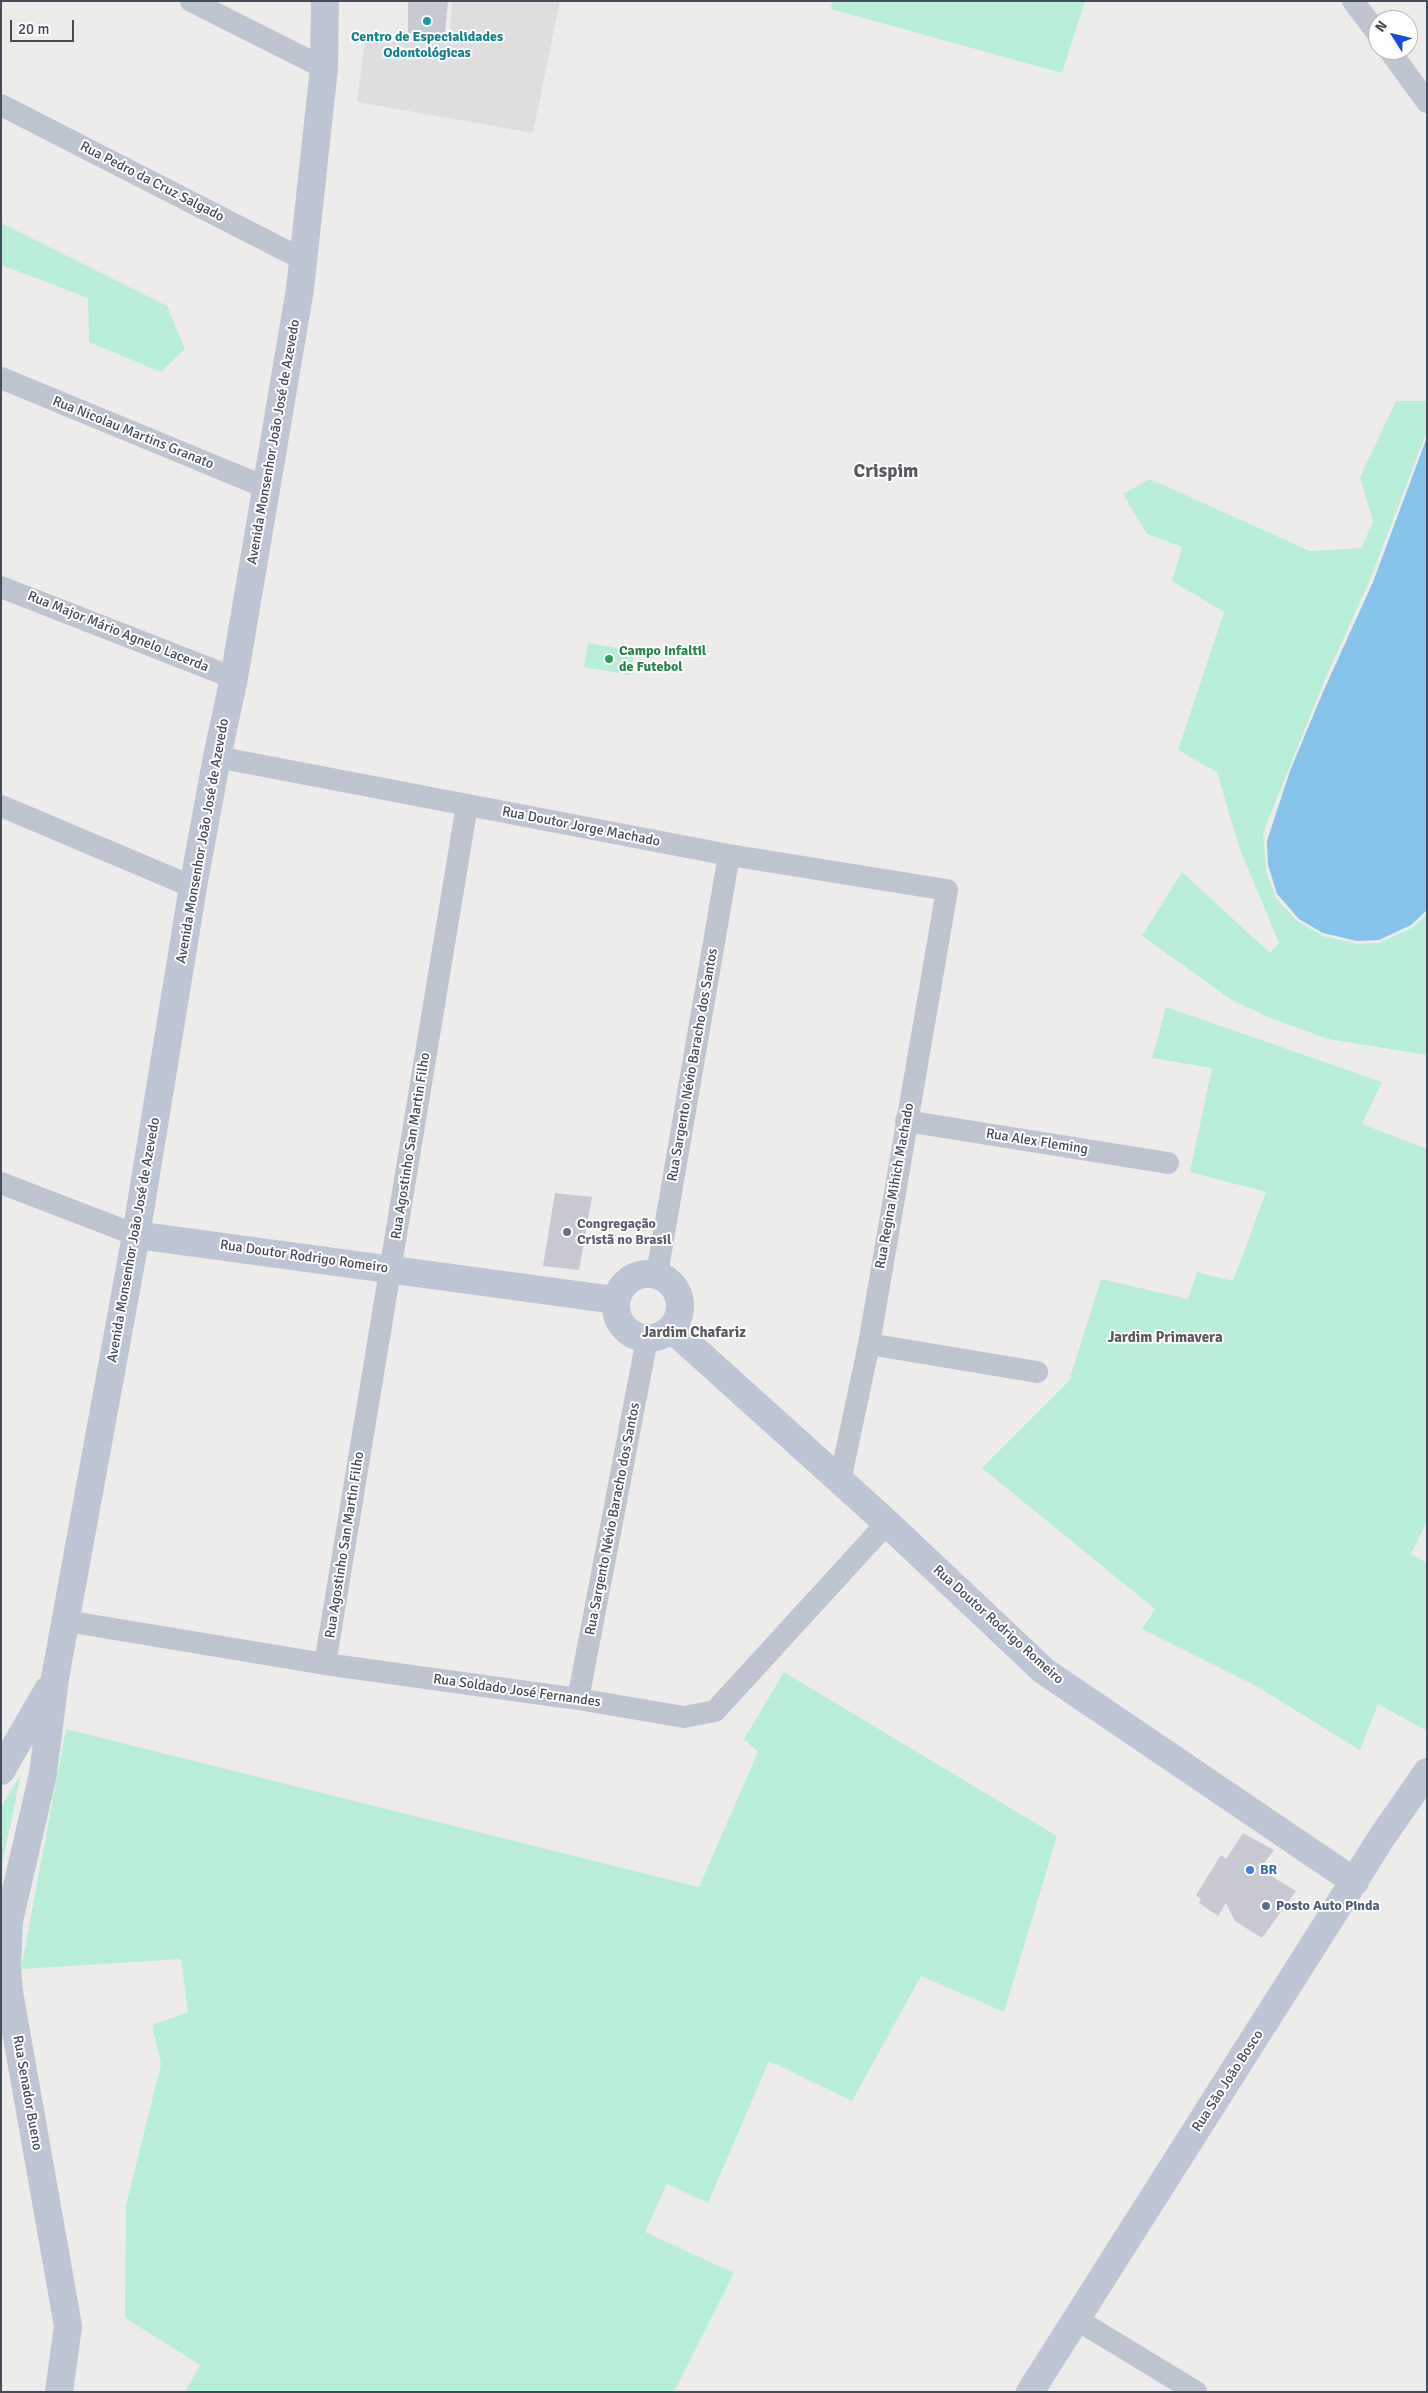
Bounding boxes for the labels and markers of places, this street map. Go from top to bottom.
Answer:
marker: Centro de Especialidades Odontológicas [421,15,433,27]
place label: Centro de Especialidades Odontológicas [351,29,503,62]
place label: Campo Infaltil de Futebol [619,643,706,676]
marker: Campo Infaltil de Futebol [603,653,615,665]
place label: Congregação Cristã no Brasil [577,1216,671,1248]
marker: Congregação Cristã no Brasil [561,1226,573,1238]
place label: BR [1260,1862,1277,1878]
marker: BR [1244,1864,1256,1876]
place label: Posto Auto Pinda [1276,1898,1380,1914]
marker: Posto Auto Pinda [1260,1900,1272,1912]

